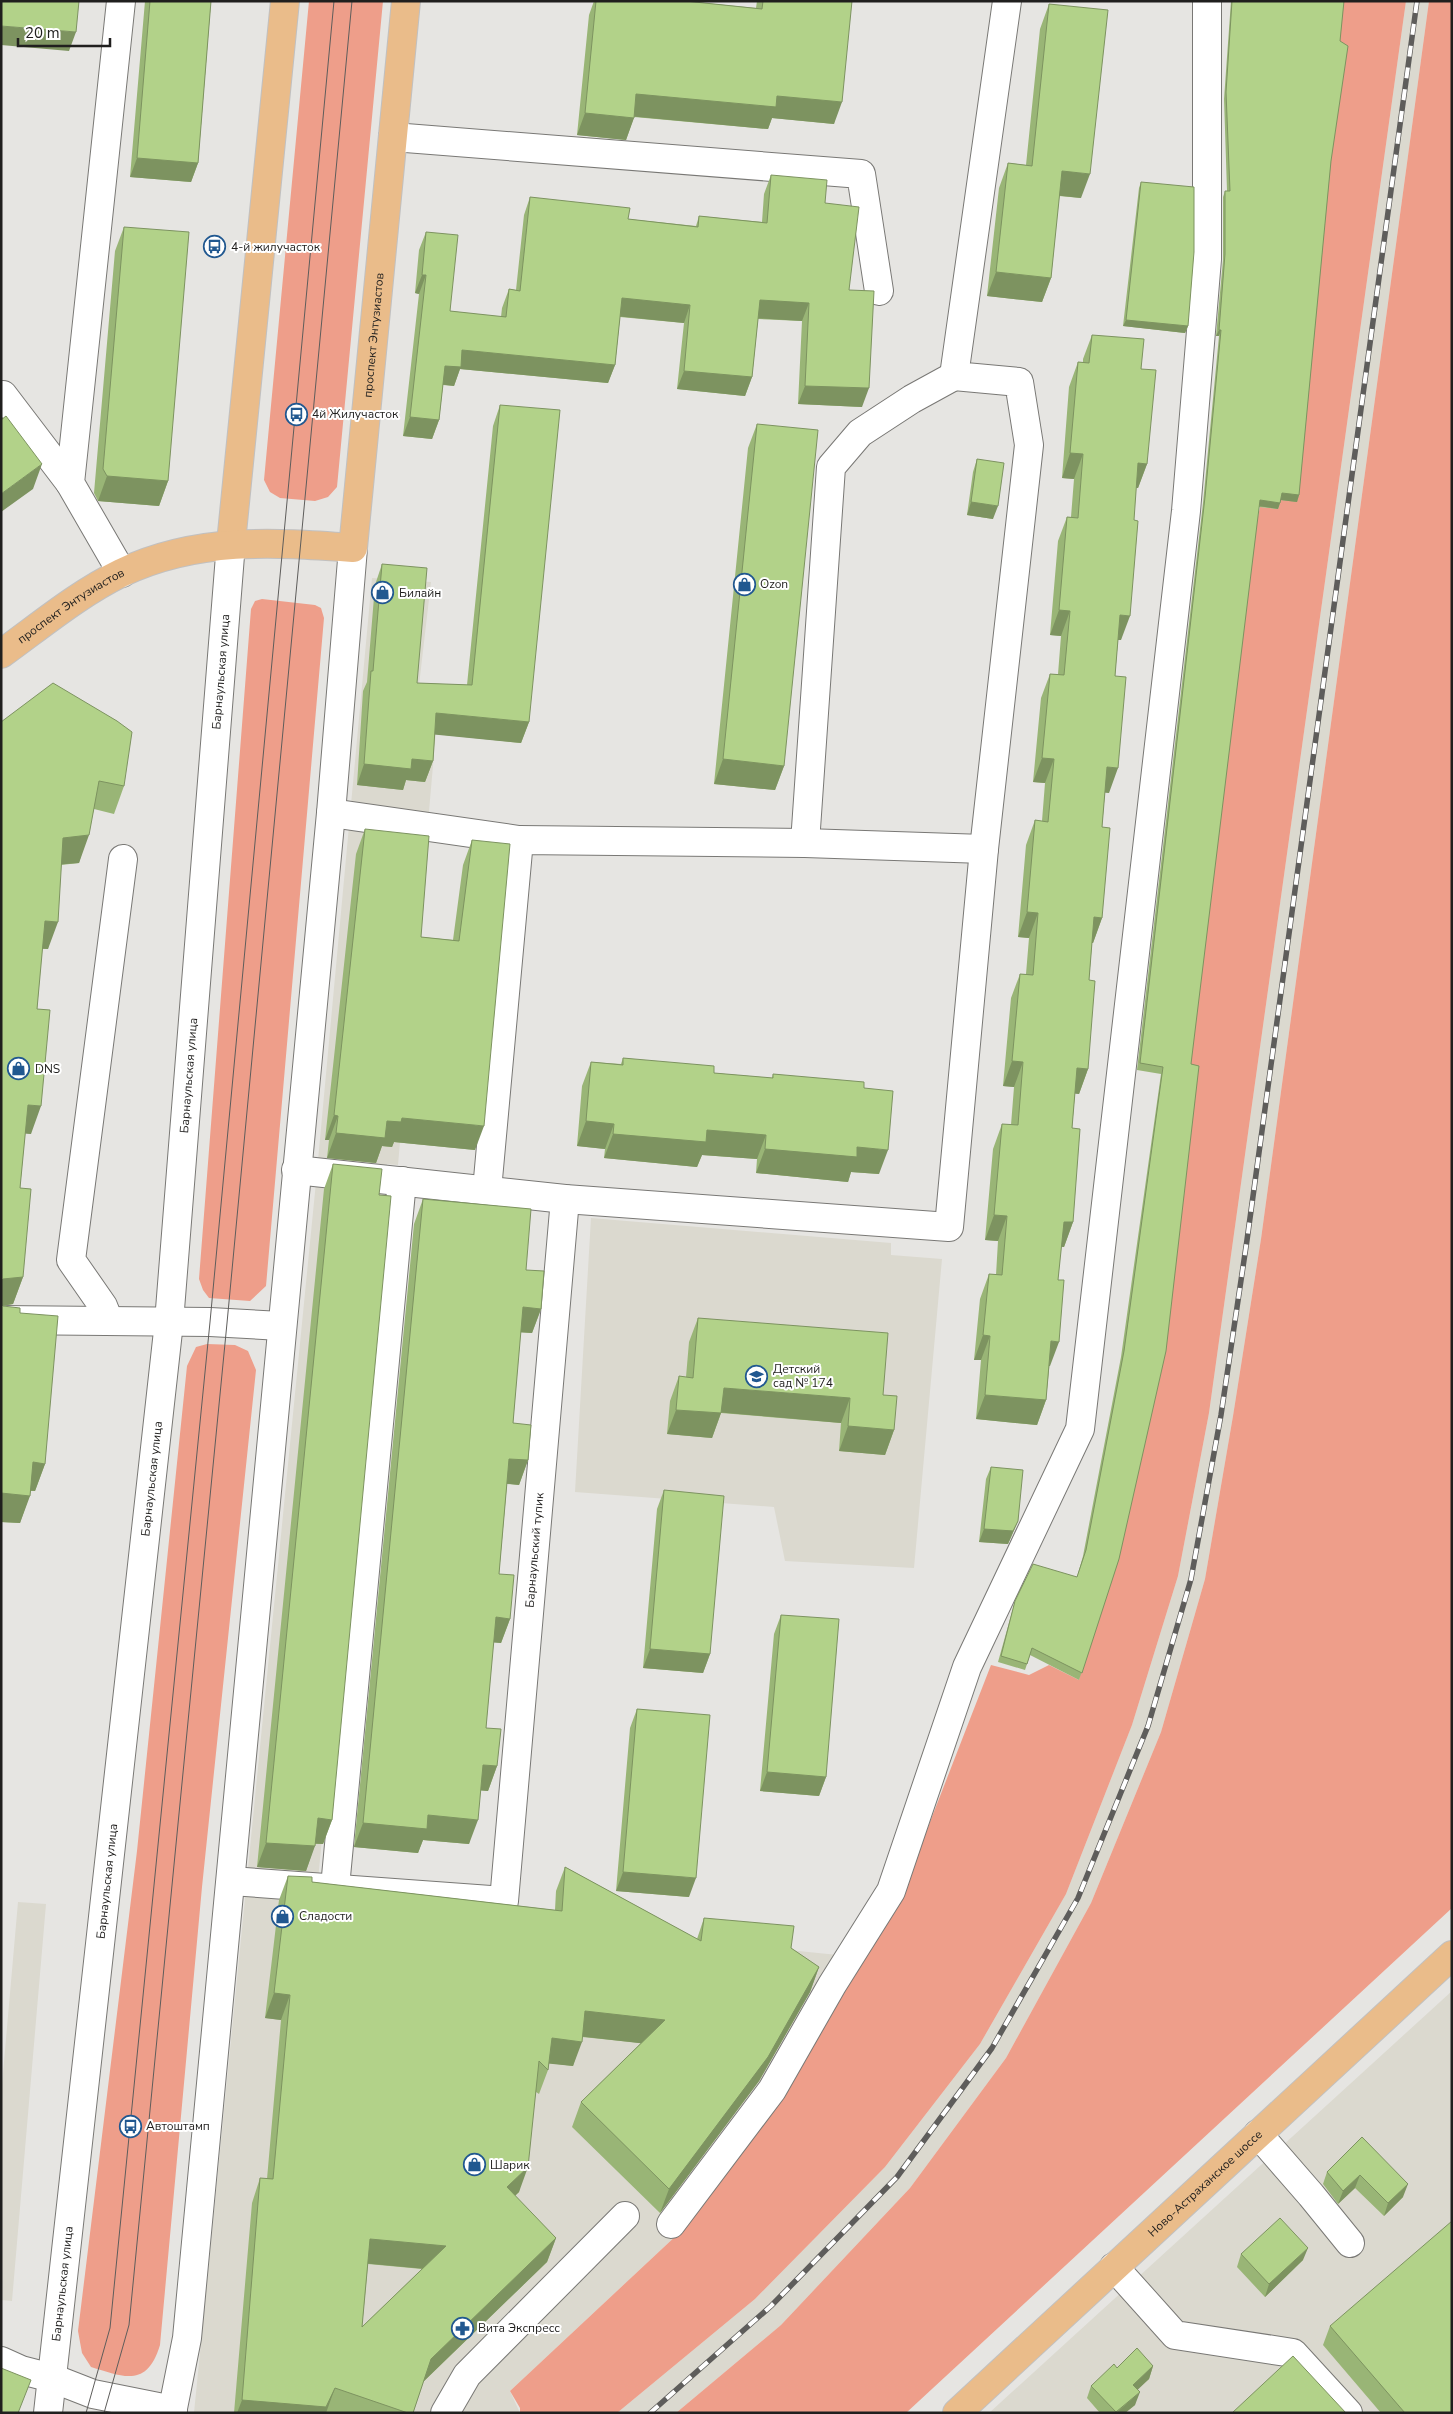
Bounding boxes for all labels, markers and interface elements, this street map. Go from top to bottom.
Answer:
scale bar [18,15,110,47]
text: 20 m [25,23,60,43]
bus stop icon: 4-й жилучасток [203,235,227,259]
place label: 4-й жилучасток [231,239,321,255]
street label: проспект Энтузиастов [360,272,388,398]
bus stop icon: 4й Жилучасток [284,402,308,426]
place label: 4й Жилучасток [312,406,399,422]
street label: проспект Энтузиастов [14,564,127,647]
shop icon: Ozon [732,572,756,596]
place label: Ozon [760,576,788,592]
shop icon: Билайн [371,581,395,605]
place label: Билайн [399,585,441,601]
street label: Барнаульская улица [208,613,233,730]
street label: Барнаульская улица [176,1017,201,1134]
shop icon: DNS [7,1057,31,1081]
place label: DNS [35,1061,60,1077]
place label: Детский сад № 174 [773,1361,833,1391]
school or university icon: Детский сад № 174 [745,1364,769,1388]
street label: Барнаульская улица [137,1420,166,1537]
street label: Барнаульский тупик [522,1491,548,1608]
street label: Барнаульская улица [93,1823,121,1940]
shop icon: Сладости [271,1904,295,1928]
place label: Сладости [299,1908,352,1924]
bus stop icon: Автоштамп [118,2114,142,2138]
place label: Автоштамп [146,2118,210,2134]
street label: Ново-Астраханское шоссе [1144,2127,1266,2240]
shop icon: Шарик [462,2153,486,2177]
place label: Шарик [490,2157,530,2173]
street label: Барнаульская улица [48,2225,77,2342]
pharmacy icon: Вита Экспресс [450,2316,474,2340]
place label: Вита Экспресс [478,2320,560,2336]

